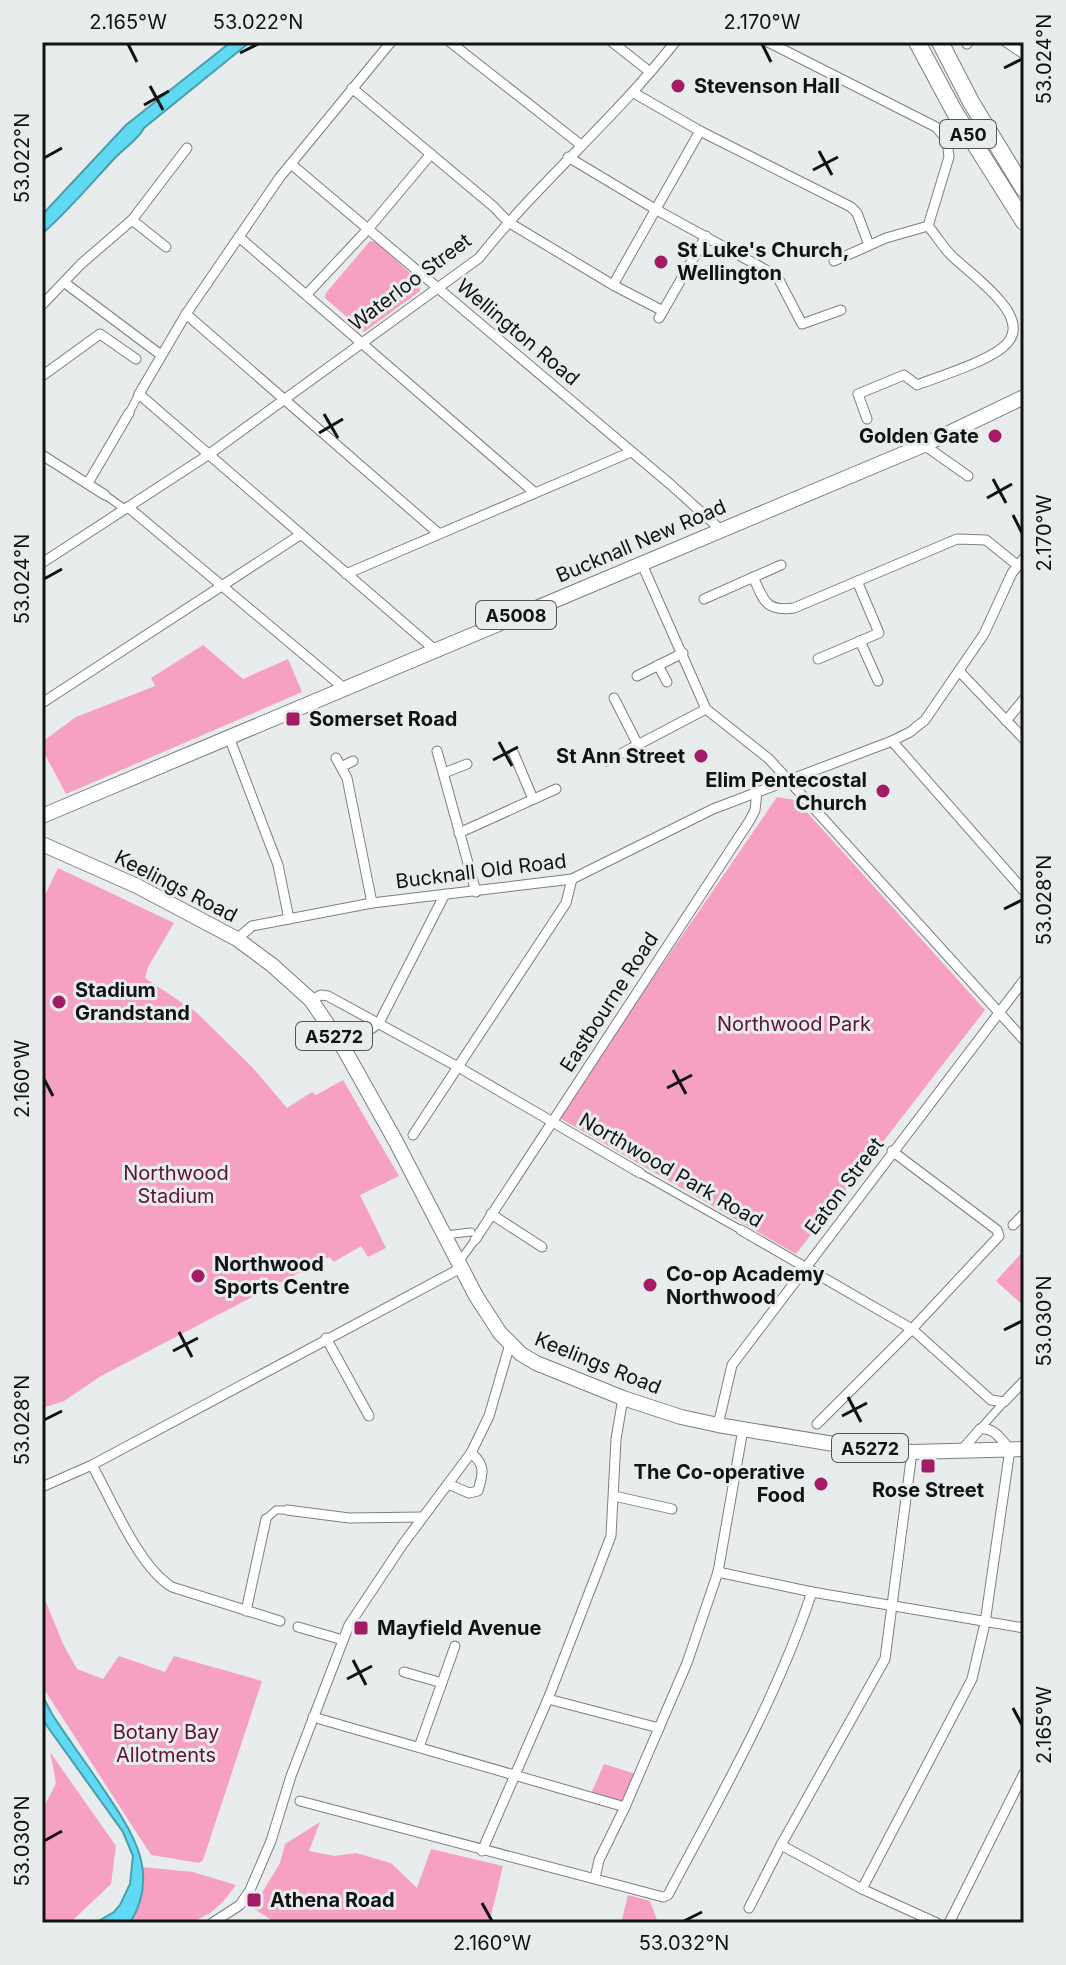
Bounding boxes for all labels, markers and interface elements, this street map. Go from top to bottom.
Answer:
text: 2.165°W [89,10,167,34]
text: 53.022°N [213,10,303,34]
text: 2.170°W [724,10,801,34]
text: 53.024°N [1032,14,1056,104]
place label: Stevenson Hall [694,74,840,98]
marker: Stevenson Hall [669,77,687,95]
text: 53.022°N [10,113,34,203]
road number: A50 [940,120,996,148]
street label: Waterloo Street [344,228,476,336]
place label: St Luke's Church, Wellington [677,238,849,285]
marker: St Luke's Church, Wellington [652,253,670,271]
street label: Wellington Road [452,274,584,390]
place label: Golden Gate [859,424,979,448]
marker: Golden Gate [986,427,1004,445]
street label: Bucknall New Road [552,494,730,588]
text: 2.170°W [1032,494,1056,571]
text: 53.024°N [10,534,34,624]
road number: A5008 [476,601,556,629]
place label: Somerset Road [309,707,457,731]
marker: Somerset Road [284,710,302,728]
place label: St Ann Street [556,744,685,768]
marker: St Ann Street [692,747,710,765]
place label: Elim Pentecostal Church [705,768,867,815]
marker: Elim Pentecostal Church [874,782,892,800]
street label: Keelings Road [111,845,241,927]
street label: Bucknall Old Road [394,849,568,893]
text: 53.028°N [1032,855,1056,945]
street label: Eastbourne Road [555,928,663,1076]
place label: Stadium Grandstand [75,978,190,1025]
marker: Stadium Grandstand [50,993,68,1011]
park label: Northwood Park [717,1012,871,1036]
road number: A5272 [296,1022,372,1050]
text: 2.160°W [10,1040,34,1118]
street label: Northwood Park Road [575,1108,767,1232]
street label: Eaton Street [800,1132,889,1239]
park label: Northwood Stadium [123,1161,229,1208]
place label: Northwood Sports Centre [214,1252,350,1299]
place label: Co-op Academy Northwood [666,1262,825,1309]
marker: Northwood Sports Centre [189,1267,207,1285]
text: 53.030°N [1032,1275,1056,1367]
marker: Co-op Academy Northwood [641,1276,659,1294]
street label: Keelings Road [531,1327,665,1399]
text: 53.028°N [10,1375,34,1465]
road number: A5272 [832,1434,908,1462]
marker: Rose Street [919,1457,937,1475]
place label: The Co-operative Food [634,1460,805,1507]
marker: The Co-operative Food [812,1475,830,1493]
place label: Rose Street [872,1478,984,1502]
place label: Mayfield Avenue [377,1616,541,1640]
marker: Mayfield Avenue [352,1619,370,1637]
text: 2.165°W [1032,1686,1056,1764]
park label: Botany Bay Allotments [113,1720,219,1767]
text: 53.030°N [10,1795,34,1887]
place label: Athena Road [270,1888,395,1912]
marker: Athena Road [245,1891,263,1909]
text: 2.160°W [453,1931,531,1955]
text: 53.032°N [639,1931,729,1955]

